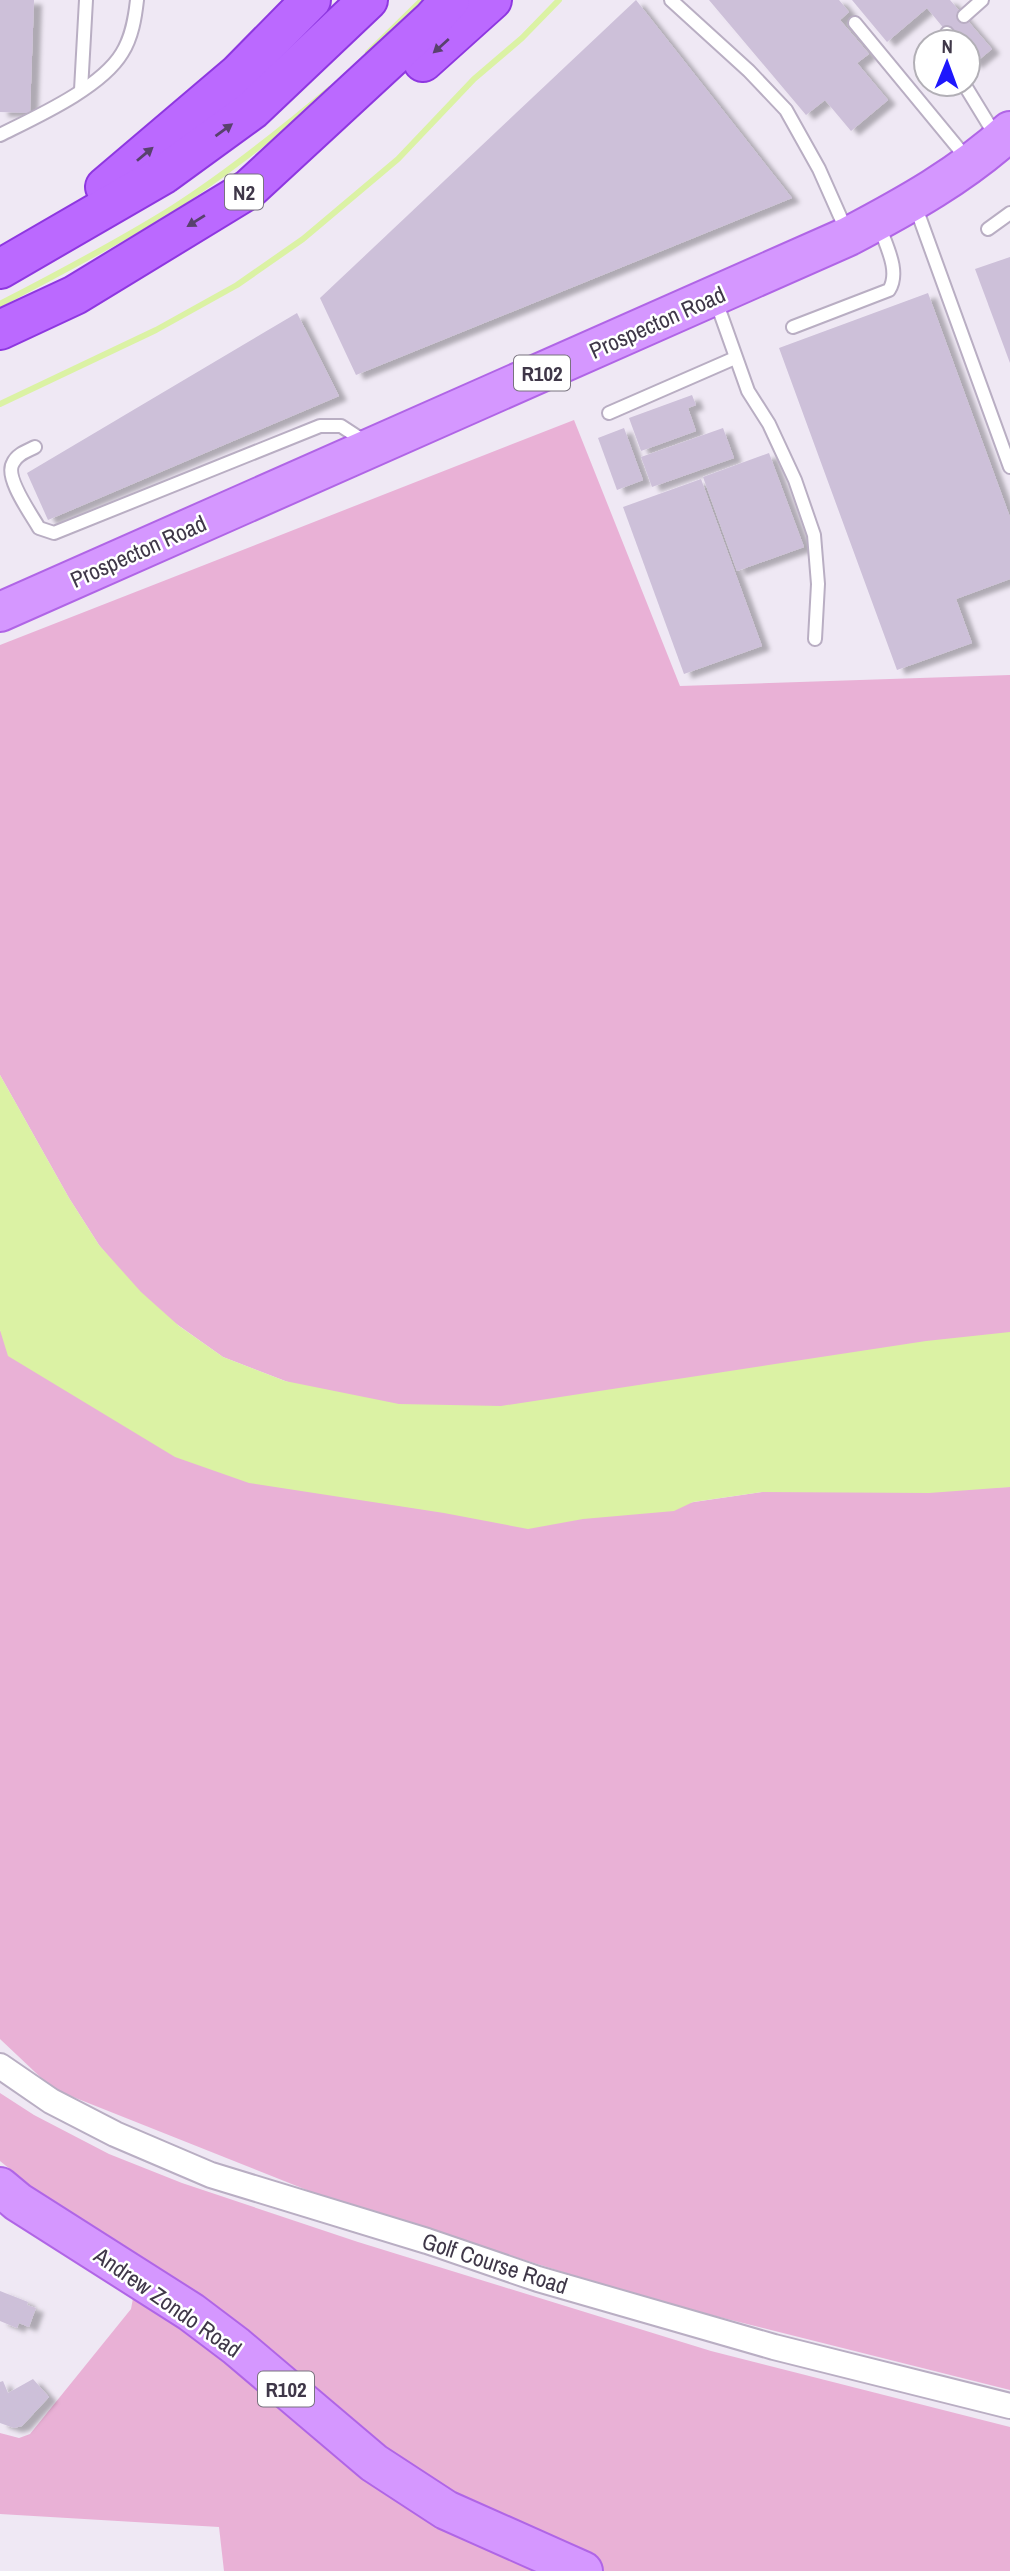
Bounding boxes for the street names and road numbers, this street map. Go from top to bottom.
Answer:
road number: N2 [225,174,263,210]
street label: Prospecton Road [584,278,730,366]
road number: R102 [514,356,570,390]
street label: Prospecton Road [65,507,211,595]
street label: Golf Course Road [418,2225,572,2301]
street label: Andrew Zondo Road [87,2239,248,2364]
road number: R102 [258,2372,314,2406]

